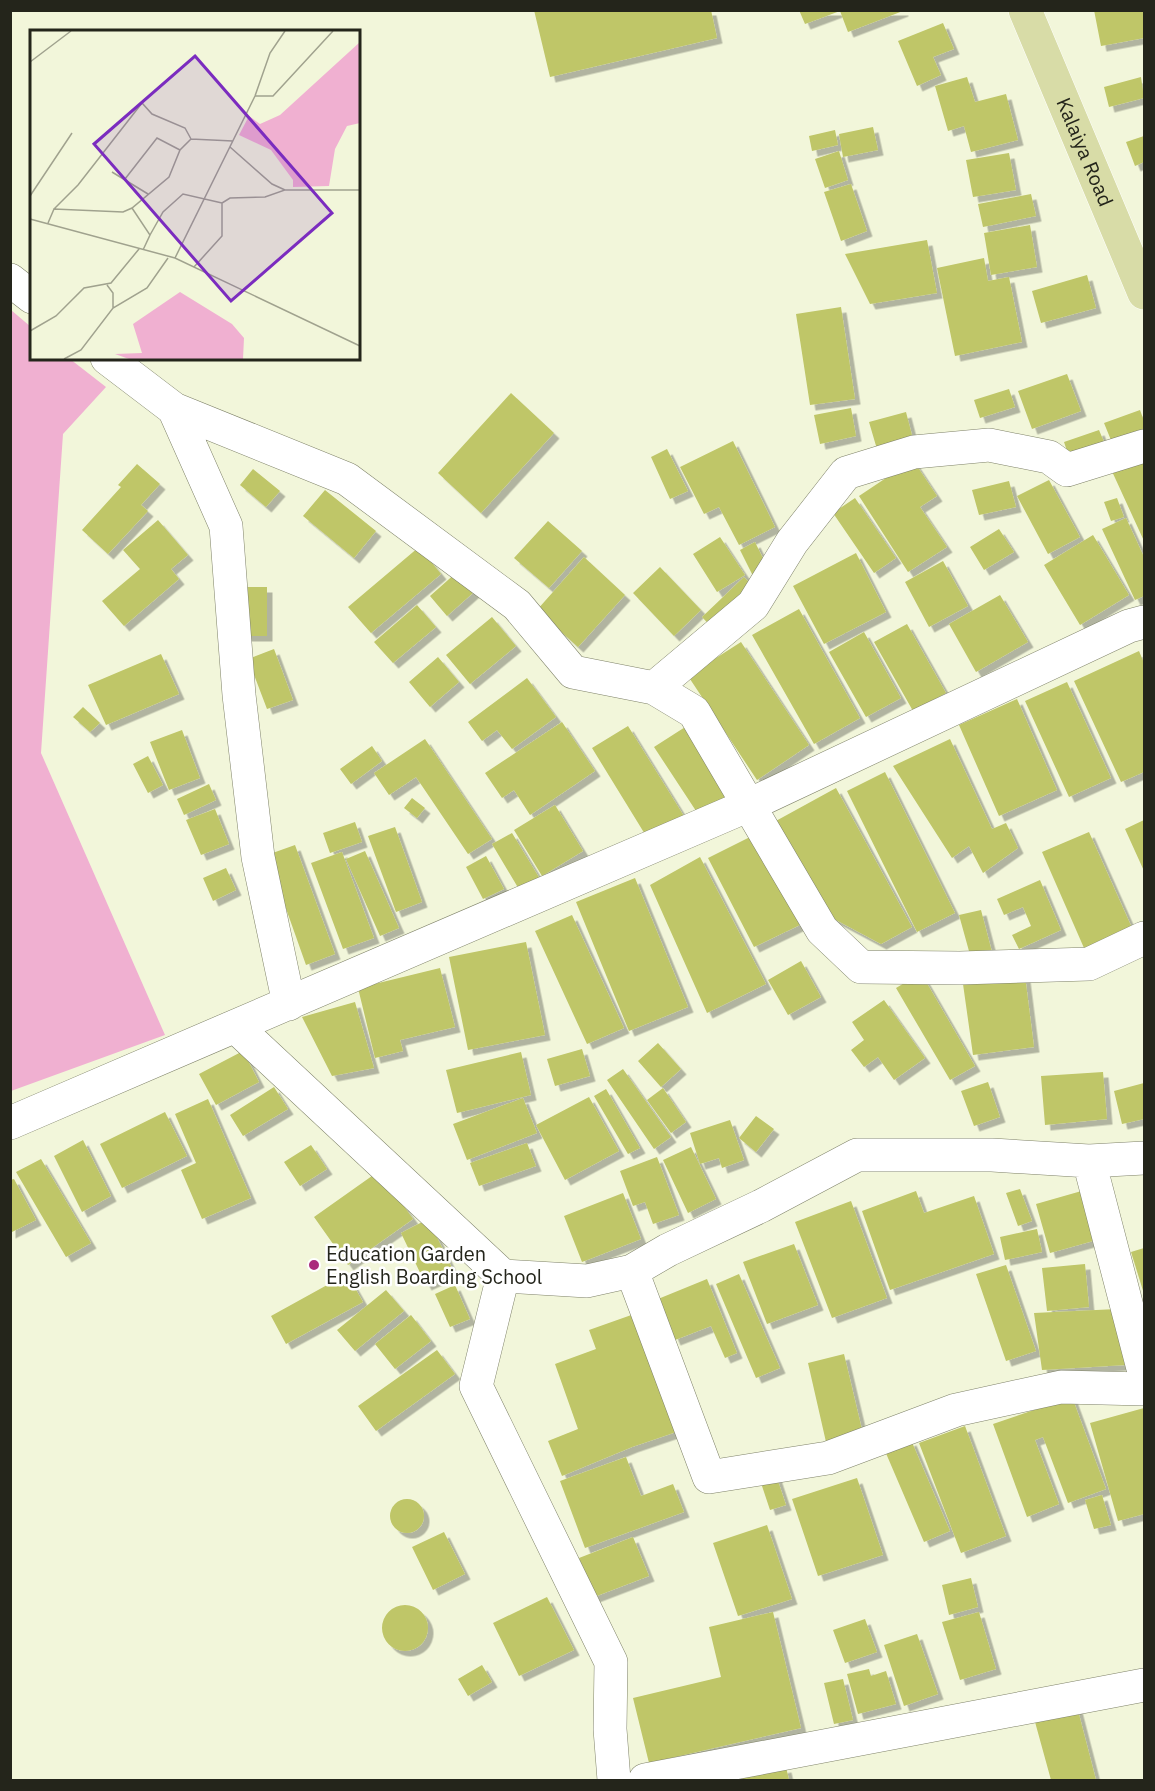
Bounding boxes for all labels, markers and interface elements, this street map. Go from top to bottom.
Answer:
inset map [30,30,360,360]
street label: Kalaiya Road [1050,93,1120,210]
place label: Education Garden English Boarding School [326,1240,542,1290]
marker: Education Garden English Boarding School [307,1258,321,1272]

